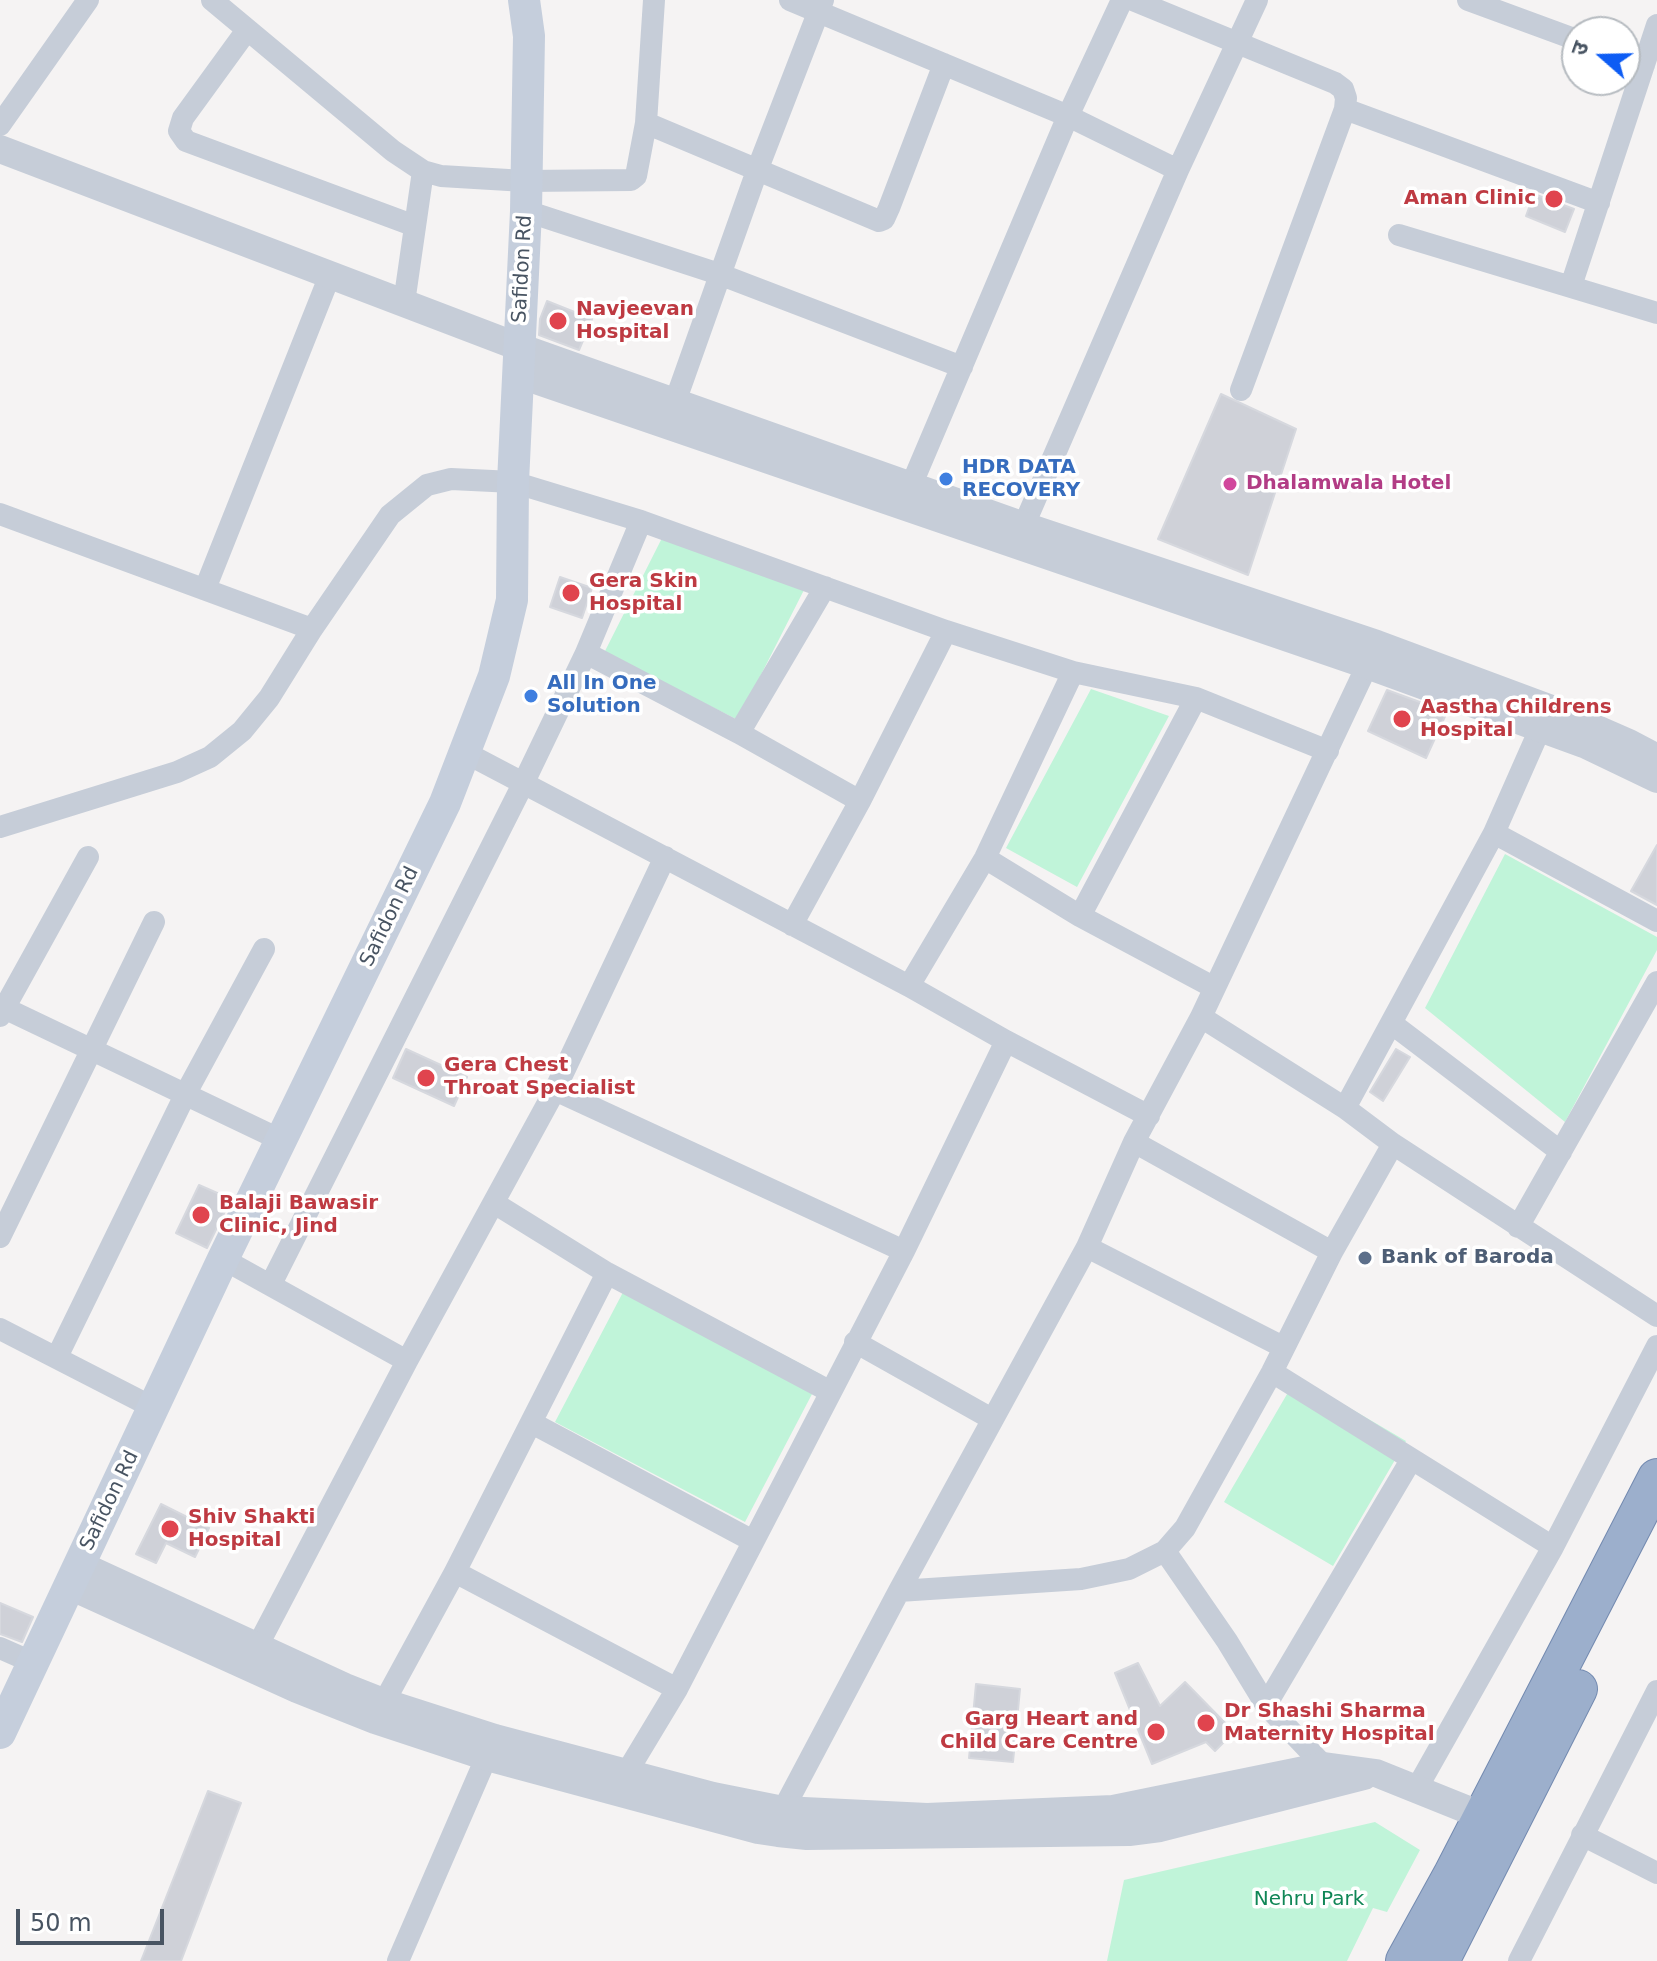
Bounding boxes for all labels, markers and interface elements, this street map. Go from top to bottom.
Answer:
north arrow [1561,16,1641,96]
text: उ [1566,38,1594,59]
place label: Aman Clinic [1404,187,1536,211]
marker: Aman Clinic [1543,188,1565,210]
street label: Safidon Rd [508,214,538,324]
place label: Navjeevan Hospital [576,298,694,345]
marker: Navjeevan Hospital [547,310,569,332]
place label: HDR DATA RECOVERY [962,456,1080,503]
marker: HDR DATA RECOVERY [937,470,955,488]
place label: Dhalamwala Hotel [1246,472,1451,496]
marker: Dhalamwala Hotel [1221,475,1239,493]
place label: Gera Skin Hospital [589,570,698,617]
marker: Gera Skin Hospital [560,582,582,604]
place label: All In One Solution [547,672,657,719]
marker: All In One Solution [522,687,540,705]
place label: Aastha Childrens Hospital [1420,696,1612,743]
marker: Aastha Childrens Hospital [1391,708,1413,730]
street label: Safidon Rd [356,863,424,971]
place label: Gera Chest Throat Specialist [444,1054,635,1101]
marker: Gera Chest Throat Specialist [415,1067,437,1089]
place label: Balaji Bawasir Clinic, Jind [219,1192,378,1239]
marker: Balaji Bawasir Clinic, Jind [190,1204,212,1226]
place label: Bank of Baroda [1381,1246,1554,1270]
marker: Bank of Baroda [1356,1249,1374,1267]
street label: Safidon Rd [76,1447,144,1555]
place label: Shiv Shakti Hospital [188,1506,315,1553]
marker: Shiv Shakti Hospital [159,1518,181,1540]
place label: Dr Shashi Sharma Maternity Hospital [1224,1700,1435,1747]
place label: Garg Heart and Child Care Centre [940,1708,1138,1755]
marker: Dr Shashi Sharma Maternity Hospital [1195,1712,1217,1734]
marker: Garg Heart and Child Care Centre [1145,1721,1167,1743]
park label: Nehru Park [1254,1888,1364,1912]
scale bar [20,1893,168,1943]
text: 50 m [30,1909,92,1937]

